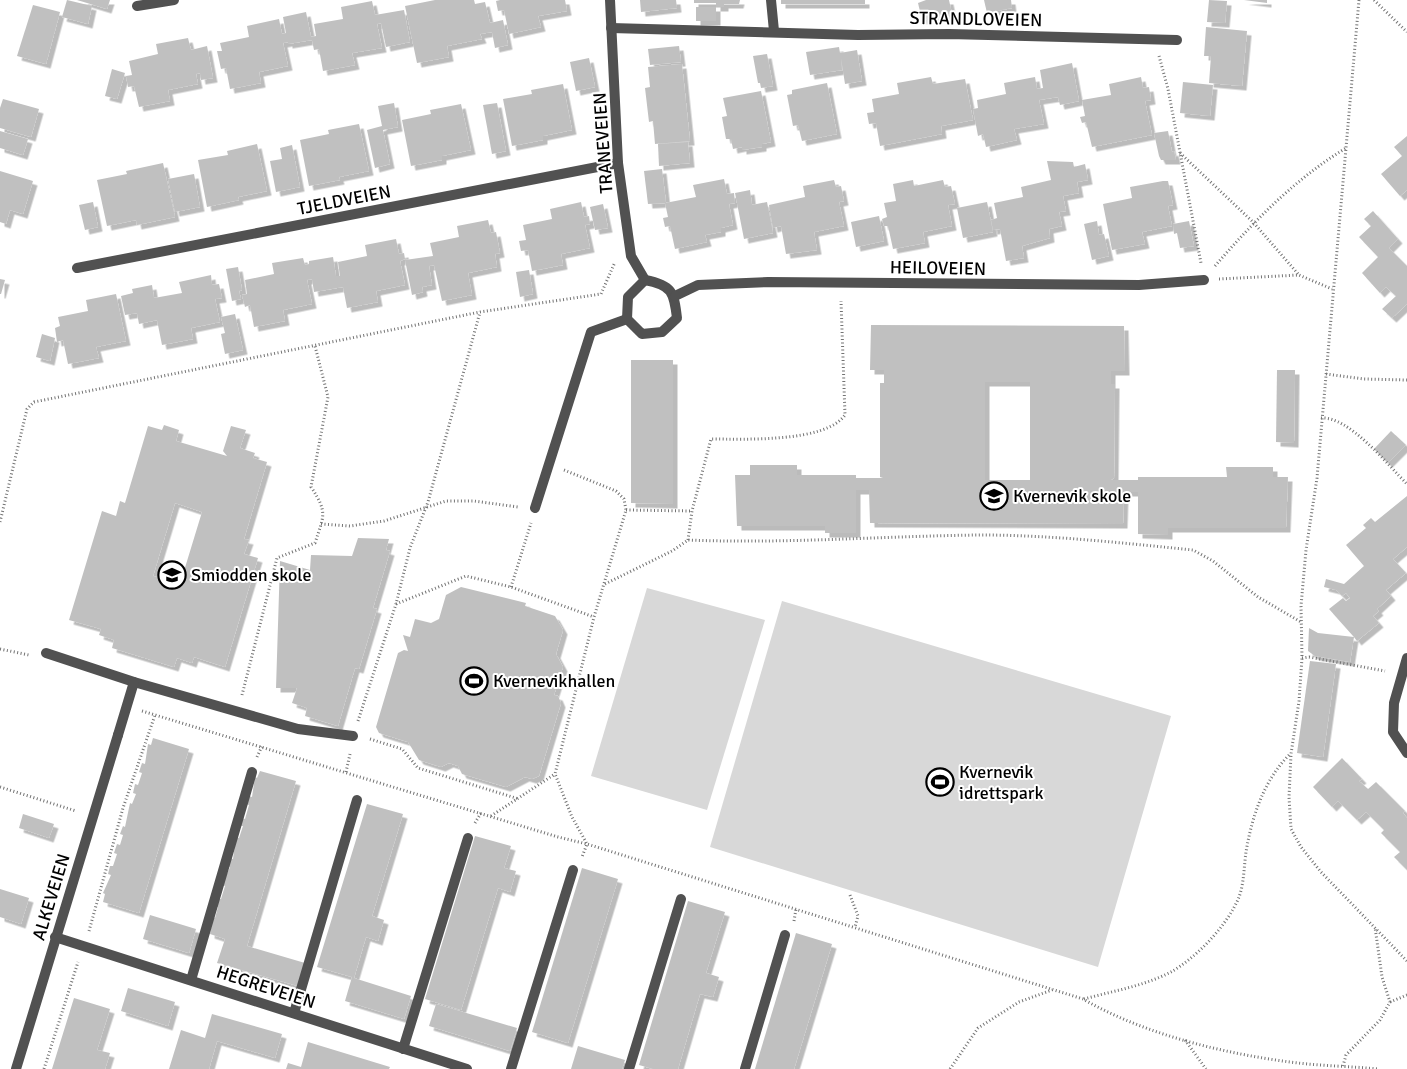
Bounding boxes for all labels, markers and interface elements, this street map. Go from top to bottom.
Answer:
street label: STRANDLOVEIEN [909,7,1043,31]
street label: TRANEVEIEN [588,92,618,194]
street label: TJELDVEIEN [295,180,393,220]
street label: HEILOVEIEN [890,256,986,280]
school or university icon: Kvernevik skole [979,481,1009,511]
place label: Kvernevik skole [1013,485,1131,507]
school or university icon: Smiodden skole [157,560,187,590]
place label: Smiodden skole [191,564,311,586]
sports icon: Kvernevikhallen [459,666,489,696]
place label: Kvernevikhallen [493,670,615,692]
place label: Kvernevik idrettspark [959,761,1044,804]
sports icon: Kvernevik idrettspark [925,767,955,797]
street label: ALKEVEIEN [27,851,75,943]
street label: HEGREVEIEN [214,961,318,1013]

